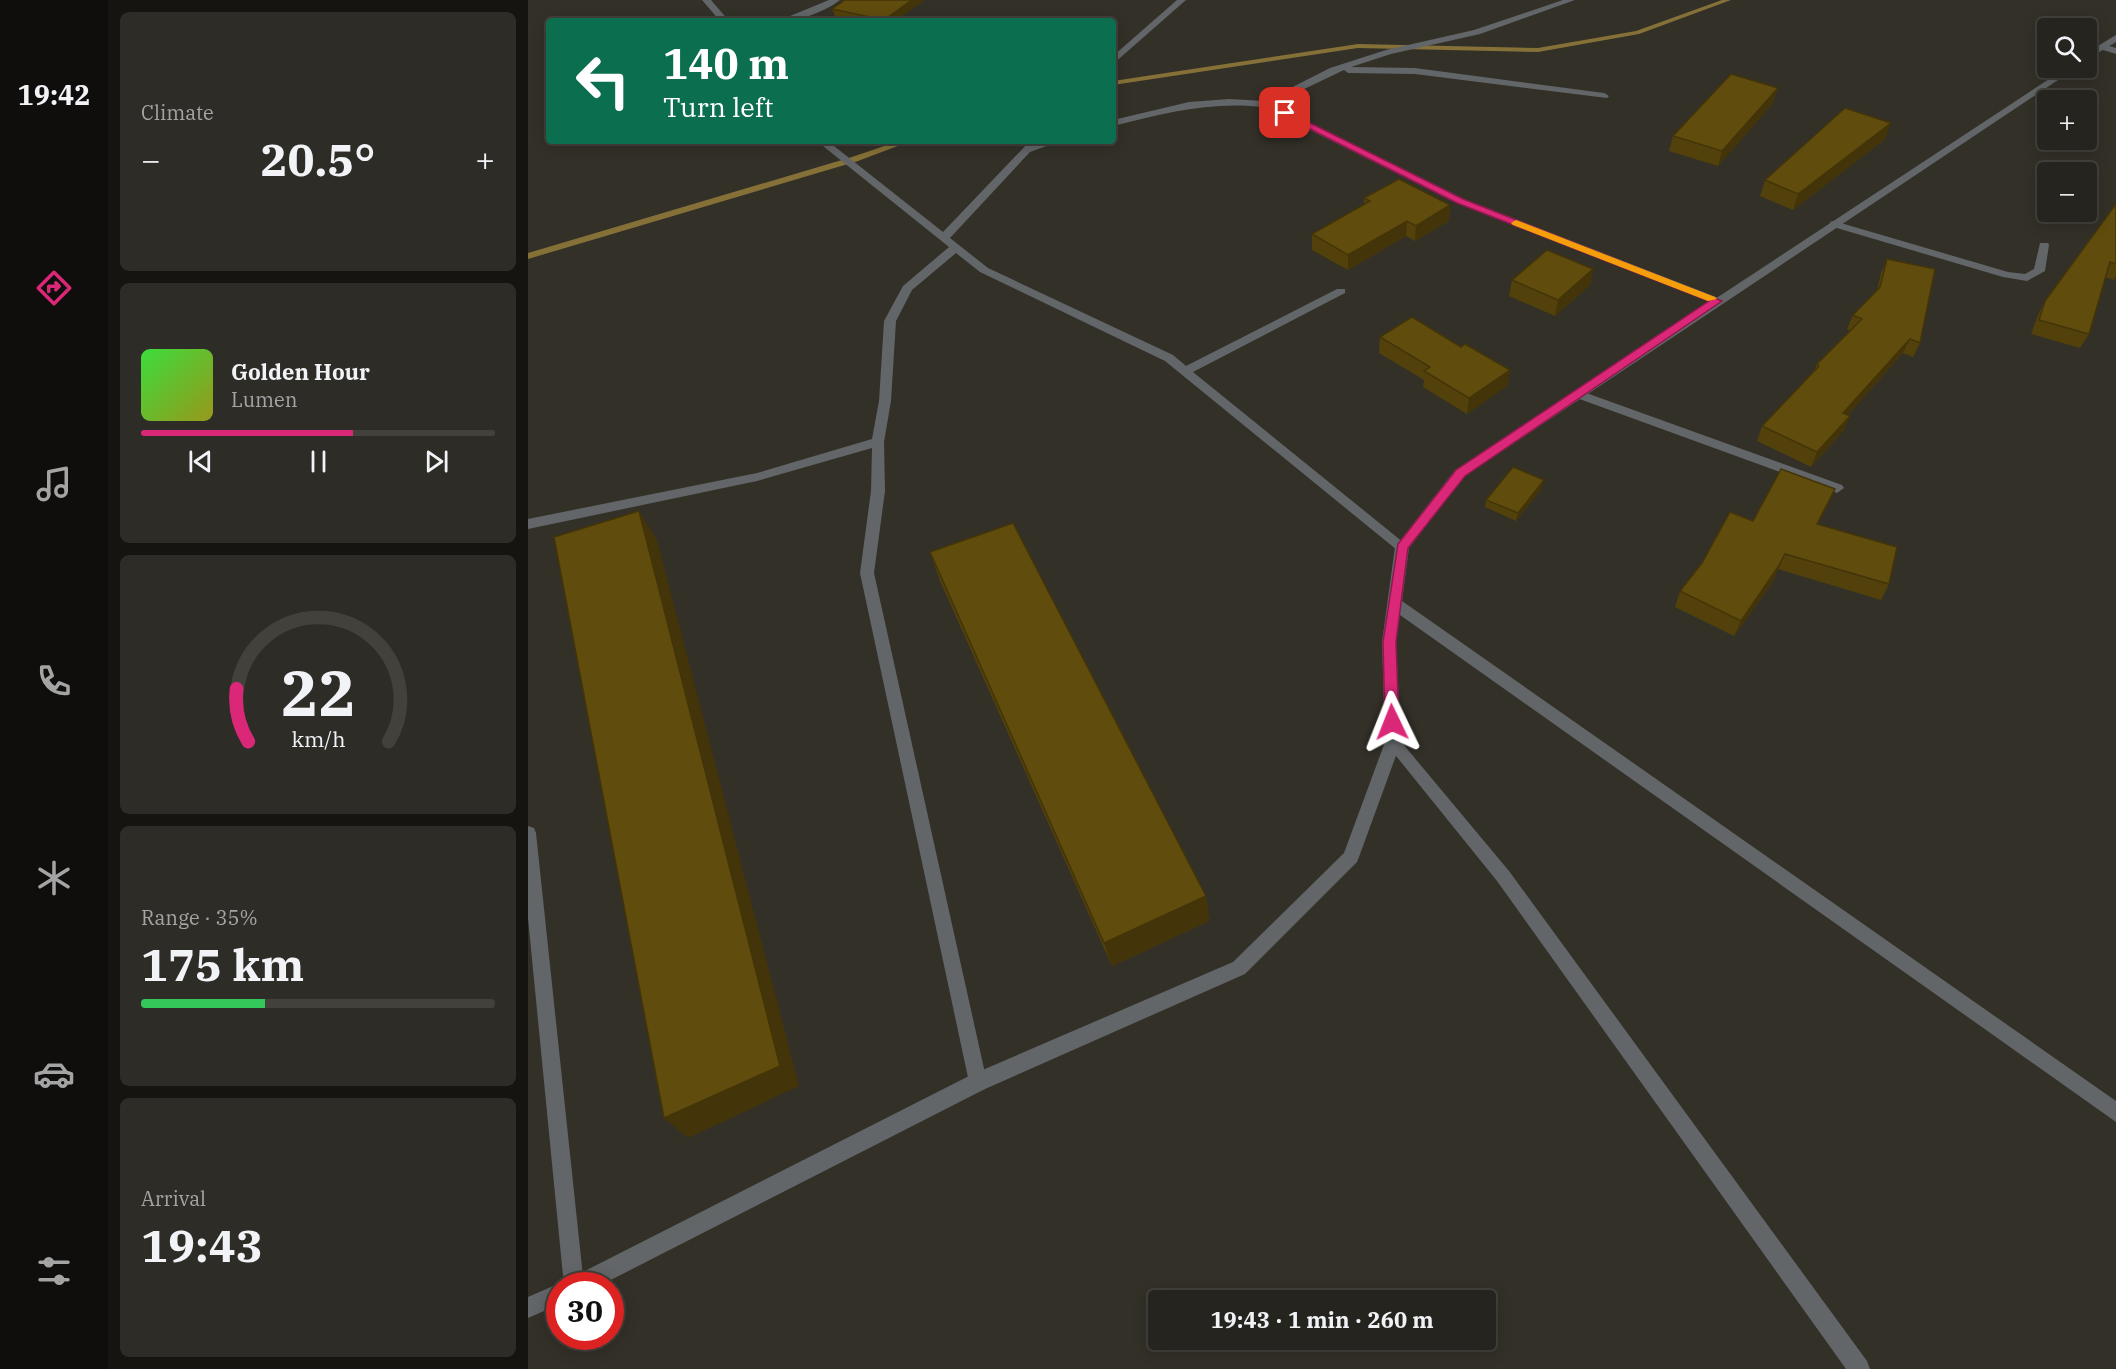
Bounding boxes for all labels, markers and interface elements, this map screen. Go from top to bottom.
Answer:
map controls [2037,18,2097,222]
button: search [2037,18,2097,78]
text: 140 m [663,36,789,91]
icon: left [564,42,642,120]
text: 19:42 [18,77,90,112]
pin [1259,87,1310,138]
text: Turn left [663,89,774,124]
button: + [2037,90,2097,150]
icon: arrive [1268,96,1301,129]
text: Climate [141,99,214,126]
text: 20.5° [261,130,375,188]
text: − [141,138,161,181]
text: + [475,138,495,181]
button: − [2037,162,2097,222]
icon: directions [33,267,75,309]
text: Golden Hour [231,357,370,386]
text: Lumen [231,386,298,413]
icon: previous [184,445,217,478]
icon: pause [302,445,335,478]
icon: next [420,445,453,478]
icon: music [33,463,75,505]
text: 22 [281,652,355,733]
icon: phone [33,660,75,702]
position arrow [1360,690,1424,754]
text: km/h [291,725,345,753]
icon: climate [33,857,75,899]
text: Range · 35% [141,904,258,931]
text: 175 km [141,935,304,993]
icon: car [33,1053,75,1095]
text: Arrival [141,1185,206,1212]
text: 19:43 [141,1216,263,1274]
icon: filters [33,1250,75,1292]
speed limit sign: 30 [546,1272,624,1350]
text: 19:43 · 1 min · 260 m [1210,1305,1434,1334]

